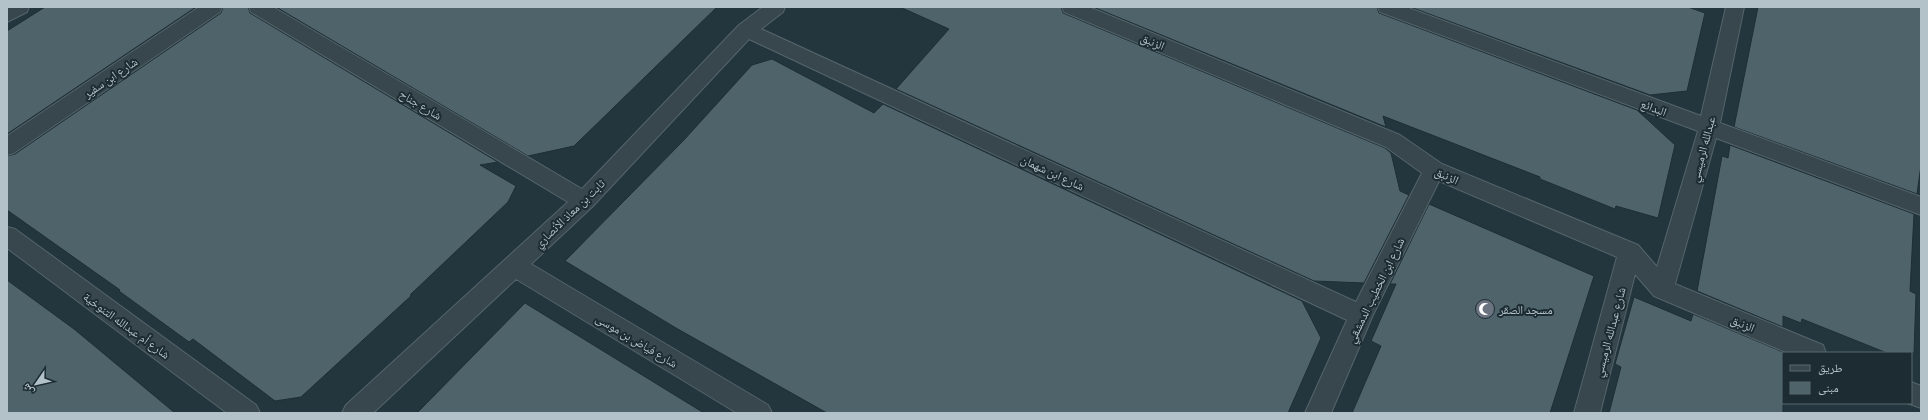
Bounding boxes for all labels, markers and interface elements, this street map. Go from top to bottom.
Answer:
street label: الزنبق [1138,30,1167,54]
street label: شارع ابن سفير [79,54,141,102]
street label: شارع جناح [396,86,445,124]
street label: البدائع [1639,96,1669,120]
street label: عبدالله الرميسي [1686,115,1721,184]
street label: شارع ابن شهمان [1018,151,1087,195]
street label: الزنبق [1432,164,1461,188]
street label: ثابت بن معاذ الأنصاري [531,175,611,253]
street label: شارع ابن الخطيب الدمشقي [1343,235,1410,347]
street label: شارع عبدالله الرميسي [1590,285,1632,380]
street label: شارع أم عبدالله التنوخية [80,289,173,363]
mosque icon: مسجد الصقر [1474,298,1496,320]
place label: مسجد الصقر [1498,302,1553,317]
street label: شارع فياض بن موسى [593,310,680,372]
street label: الزنبق [1728,312,1757,336]
legend [1782,352,1912,404]
text: طريق [1818,360,1843,375]
north arrow [16,364,56,404]
text: ش [18,380,38,398]
text: مبنى [1818,380,1839,395]

